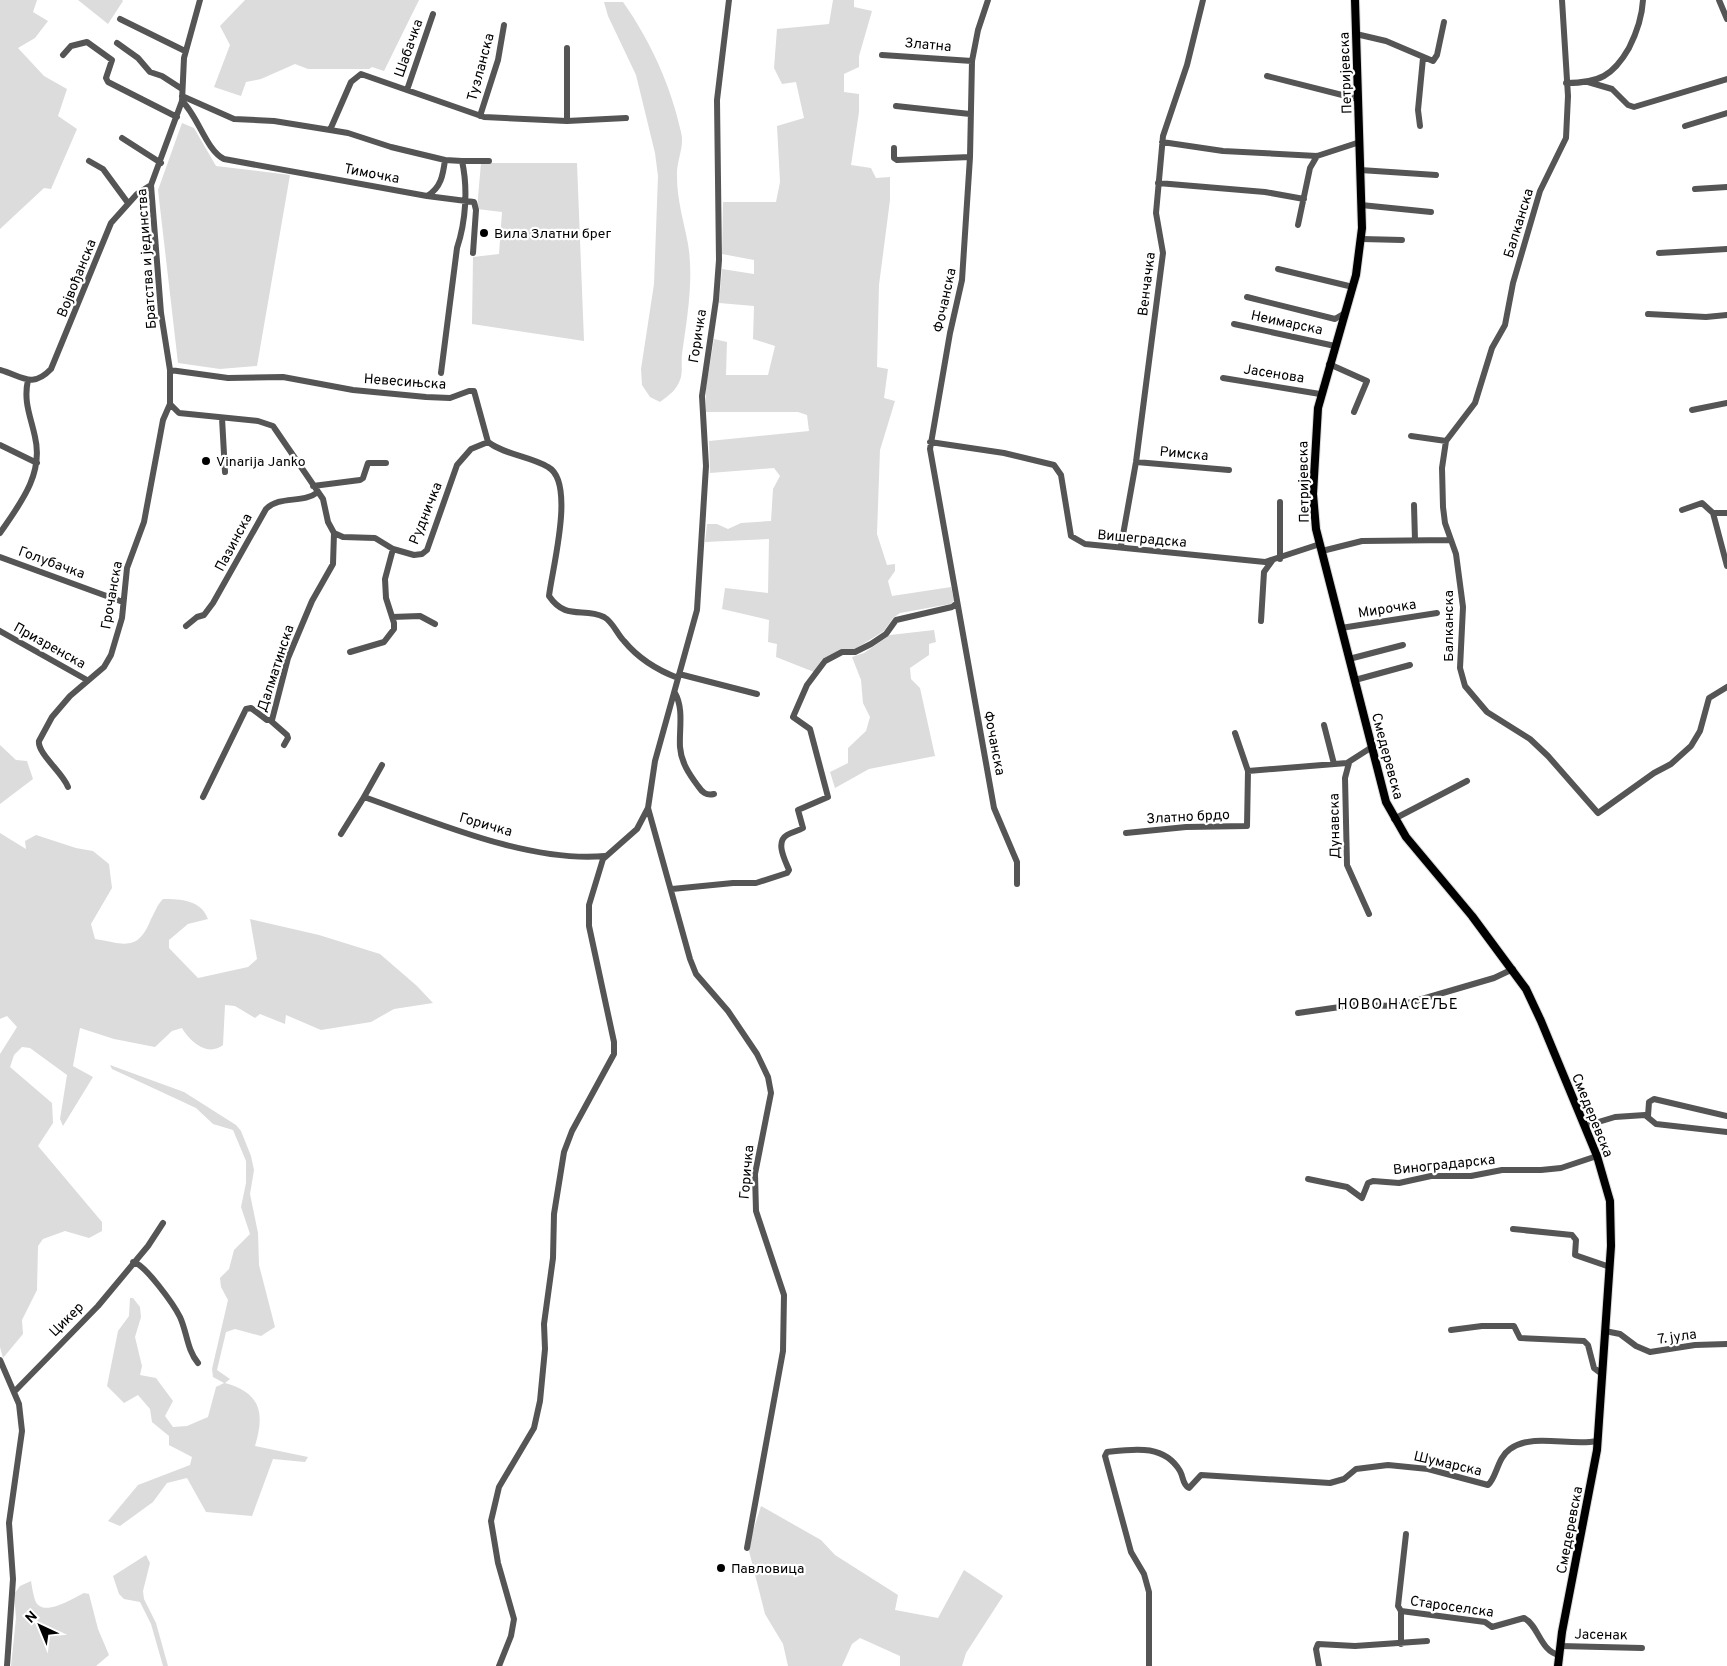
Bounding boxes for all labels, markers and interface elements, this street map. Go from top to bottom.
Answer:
street label: Шабачка [392,17,427,80]
street label: Тузланска [464,32,499,103]
street label: Петријевска [1337,32,1356,114]
street label: Златна [904,35,952,56]
street label: Тимочка [343,161,401,188]
street label: Балканска [1501,187,1538,260]
street label: Братства и јединства [134,188,161,330]
place label: Вила Златни брег [494,226,611,243]
marker: Вила Златни брег [478,227,490,239]
street label: Војвођанска [54,237,101,320]
street label: Венчачка [1135,251,1160,317]
street label: Фочанска [930,267,961,334]
street label: Горичка [686,308,711,364]
street label: Неимарска [1249,308,1324,339]
street label: Јасенова [1242,361,1305,388]
street label: Невесињска [363,371,447,394]
street label: Петријевска [1295,441,1314,523]
street label: Римска [1159,444,1209,465]
place label: Vinarija Janko [216,454,306,471]
marker: Vinarija Janko [200,455,212,467]
street label: Рудничка [406,480,447,547]
street label: Пазинска [212,511,257,575]
street label: Вишеградска [1096,527,1187,552]
street label: Голубачка [16,544,87,583]
street label: Грочанска [98,560,127,631]
street label: Балканска [1441,590,1458,662]
street label: Мирочка [1357,596,1418,622]
street label: Призренска [10,620,88,673]
street label: Далматинска [254,623,299,714]
street label: Фочанска [979,710,1008,777]
street label: Смедеревска [1367,711,1406,802]
street label: Дунавска [1326,793,1345,859]
street label: Златно брдо [1146,807,1231,828]
street label: Горичка [457,810,514,841]
district label: НОВО НАСЕЉЕ [1337,996,1459,1015]
street label: Смедеревска [1567,1071,1616,1160]
street label: Горичка [737,1144,758,1200]
street label: Виноградарска [1392,1152,1496,1179]
street label: Цикер [46,1299,88,1341]
street label: 7. јула [1657,1326,1698,1349]
street label: Шумарска [1412,1448,1483,1481]
street label: Смедеревска [1554,1485,1587,1576]
place label: Павловица [731,1561,804,1578]
marker: Павловица [715,1562,727,1574]
street label: Староселска [1409,1593,1495,1622]
north arrow [15,1601,65,1651]
text: N [22,1608,42,1627]
street label: Јасенак [1574,1627,1628,1644]

